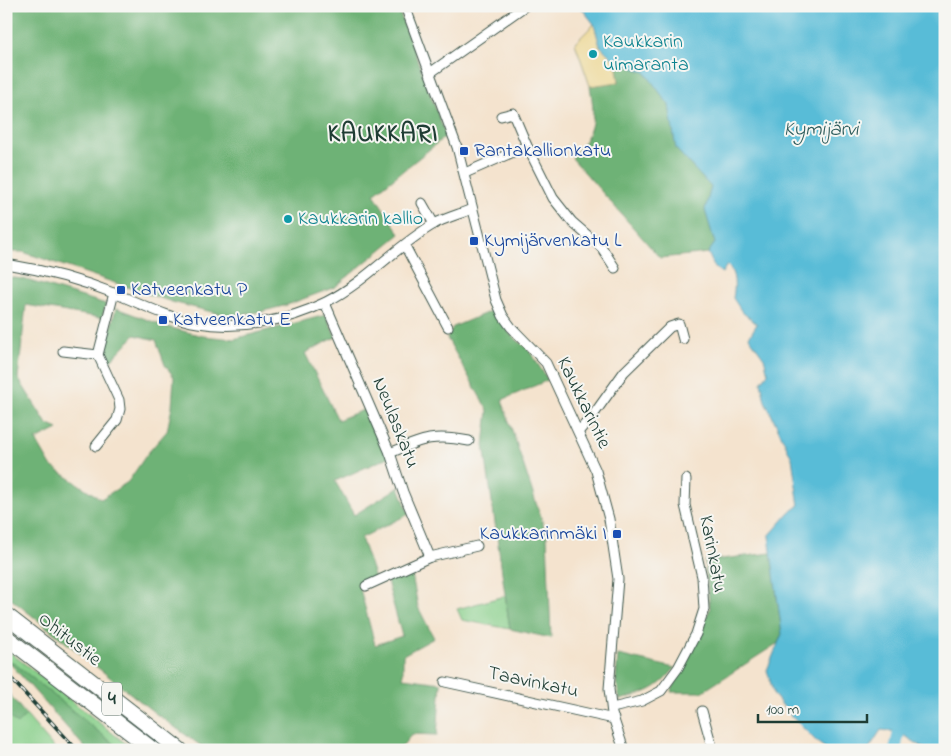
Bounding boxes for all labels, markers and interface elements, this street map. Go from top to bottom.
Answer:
place label: Kaukkarin uimaranta [603,28,689,80]
marker: Kaukkarin uimaranta [587,48,599,60]
water label: Kymijärvi [783,115,861,145]
district label: KAUKKARI [328,117,438,153]
place label: Rantakallionkatu [474,137,611,166]
marker: Rantakallionkatu [458,145,470,157]
place label: Kaukkarin kallio [298,205,423,234]
marker: Kaukkarin kallio [282,213,294,225]
place label: Kymijärvenkatu L [484,227,622,256]
marker: Kymijärvenkatu L [468,235,480,247]
place label: Katveenkatu P [131,276,248,305]
marker: Katveenkatu P [115,284,127,296]
place label: Katveenkatu E [173,306,291,335]
marker: Katveenkatu E [157,314,169,326]
street label: Kaukkarintie [548,352,618,454]
street label: Neulaskatu [364,373,426,473]
street label: Karinkatu [690,513,734,595]
place label: Kaukkarinmäki I [479,520,607,549]
marker: Kaukkarinmäki I [611,528,623,540]
street label: Ohitustie [31,606,107,674]
street label: Taavinkatu [485,659,581,707]
road number: 4 [102,682,122,716]
scale bar [758,691,867,723]
text: 100 m [766,699,799,721]

